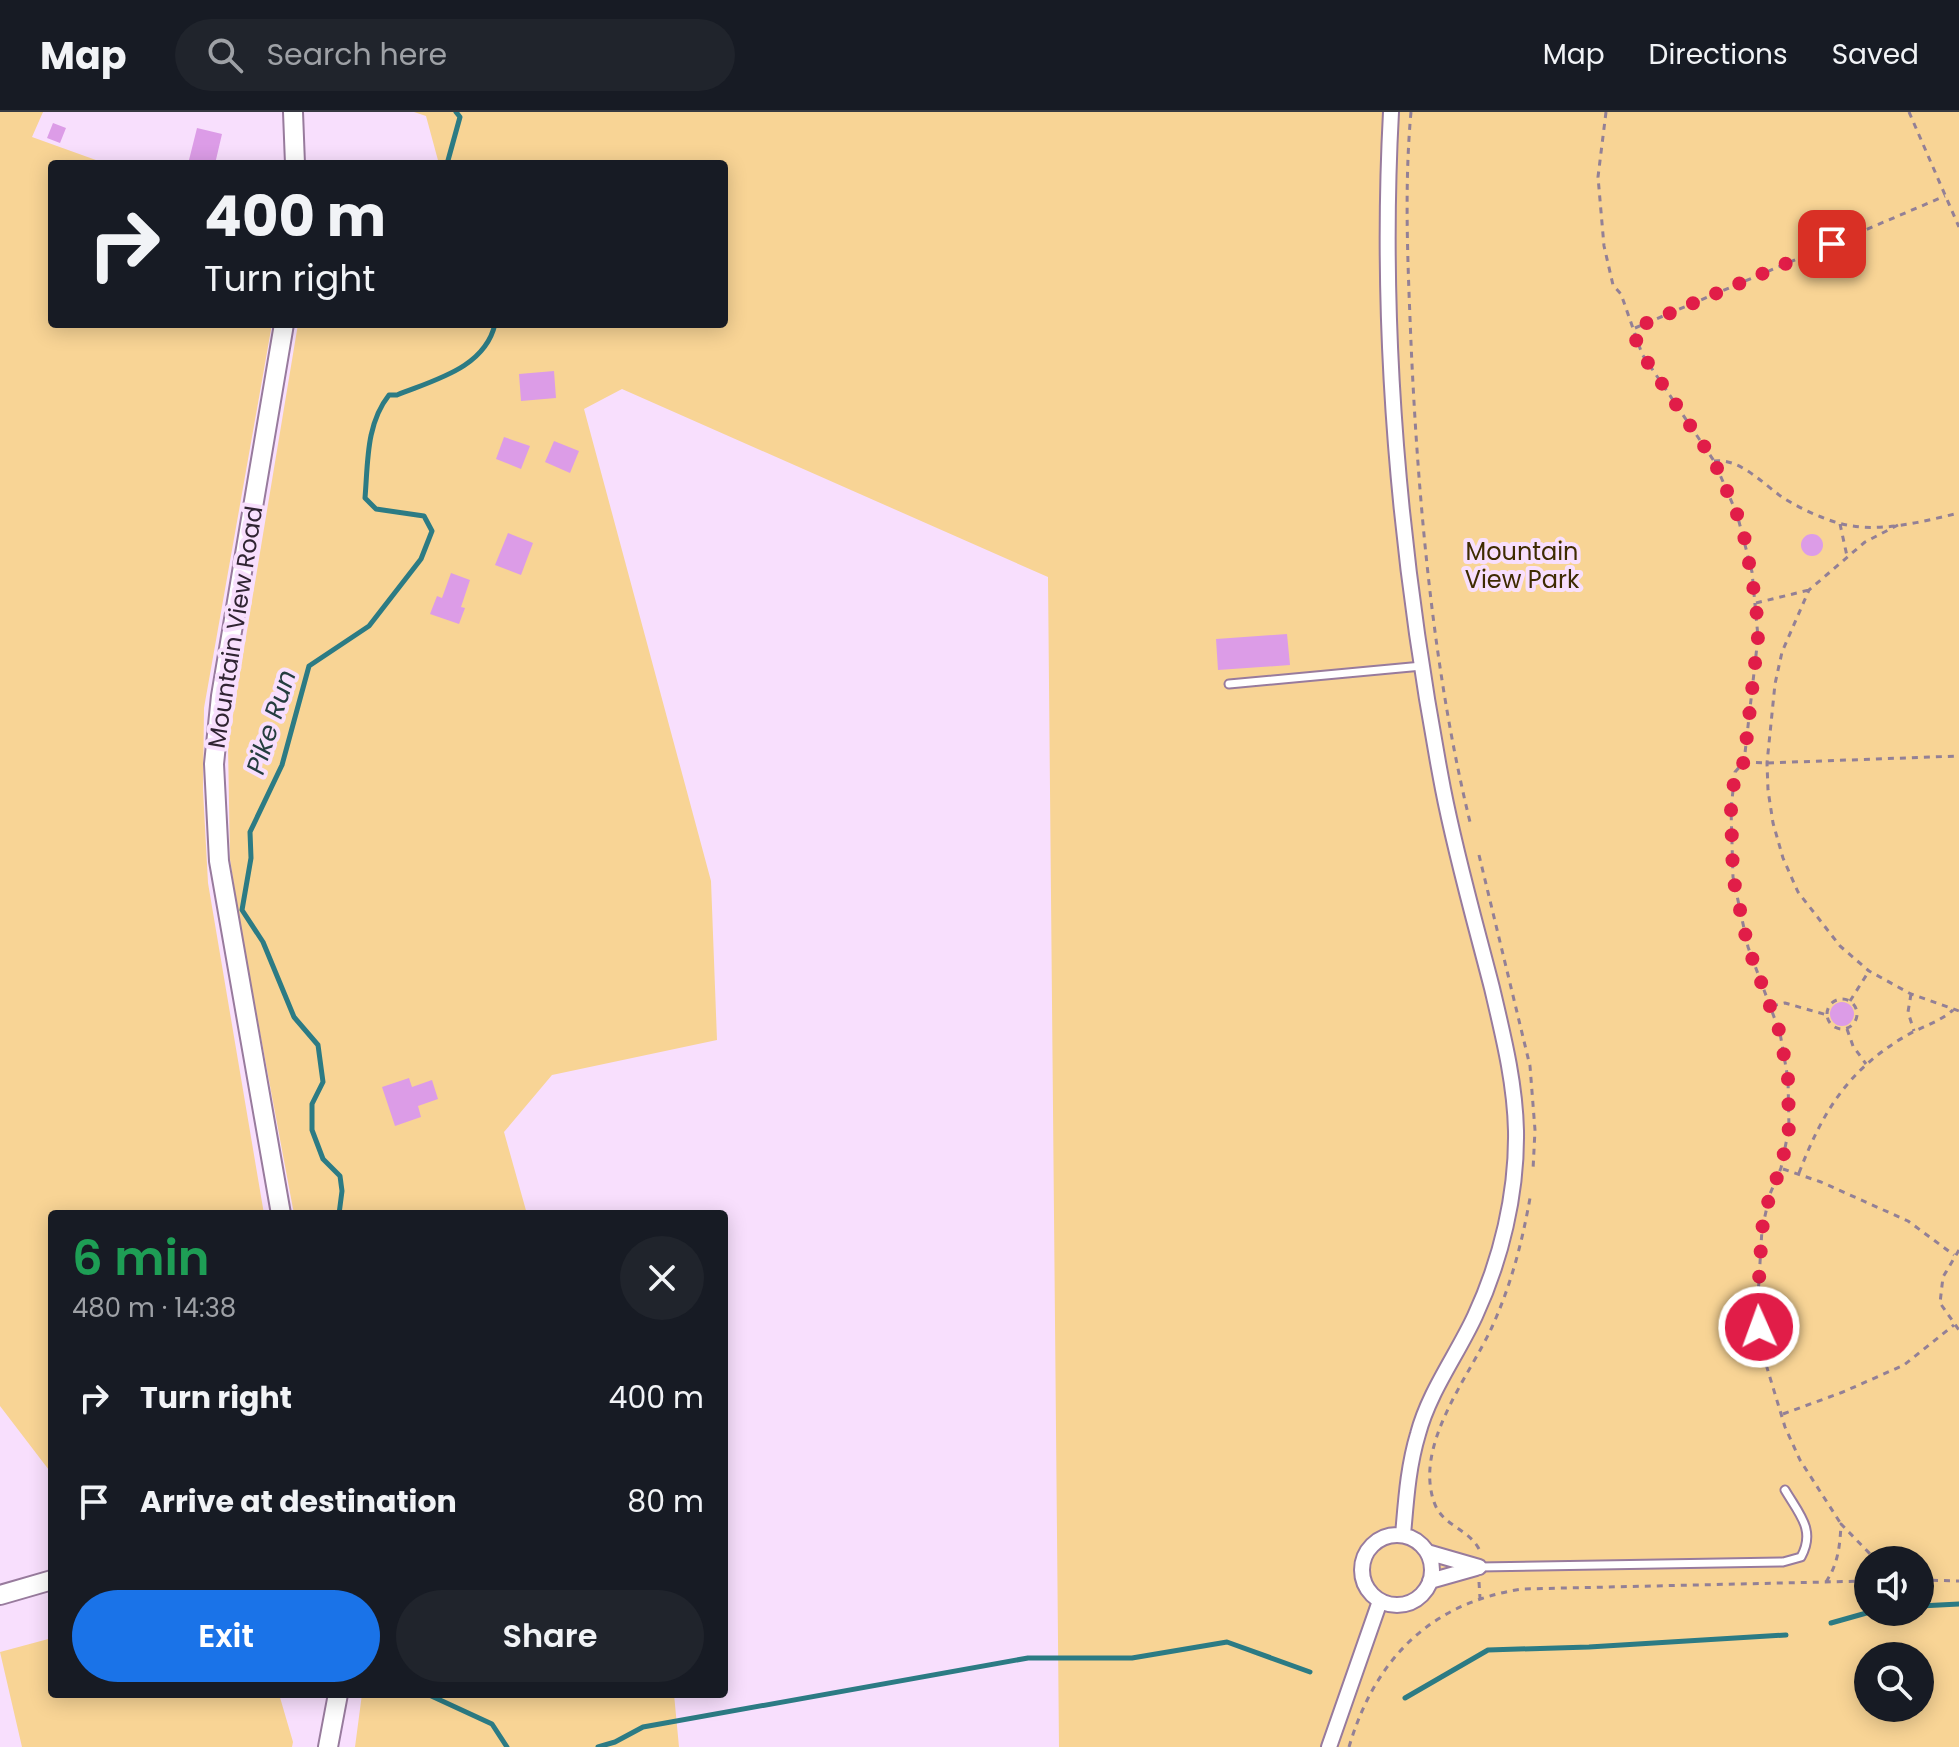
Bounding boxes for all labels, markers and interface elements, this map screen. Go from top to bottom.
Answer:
search box [175,19,735,91]
text: Map [40,29,127,82]
icon: search [203,33,247,77]
text: Search here [267,33,447,76]
text: Map [1543,35,1605,74]
text: Directions [1649,35,1788,74]
text: Saved [1832,35,1919,74]
text: 400 m [204,177,386,256]
icon: right [72,192,176,296]
pin [1798,210,1866,278]
icon: arrive [1810,222,1854,266]
text: Turn right [204,253,375,304]
street label: Mountain View Road [200,503,270,751]
park label: Mountain View Park [1465,535,1580,596]
water label: Pike Run [237,665,305,779]
text: 6 min [72,1225,210,1292]
button: close [620,1236,704,1320]
position arrow [1717,1285,1801,1369]
text: 480 m · 14:38 [72,1290,236,1326]
icon: right [72,1376,116,1420]
text: Turn right [140,1376,292,1419]
text: 400 m [609,1376,704,1419]
icon: arrive [72,1480,116,1524]
text: Arrive at destination [140,1480,457,1523]
text: 80 m [627,1480,704,1523]
map controls [1854,1546,1934,1722]
button: sound [1854,1546,1934,1626]
button: Exit [72,1590,380,1682]
button: Share [396,1590,704,1682]
button: search [1854,1642,1934,1722]

